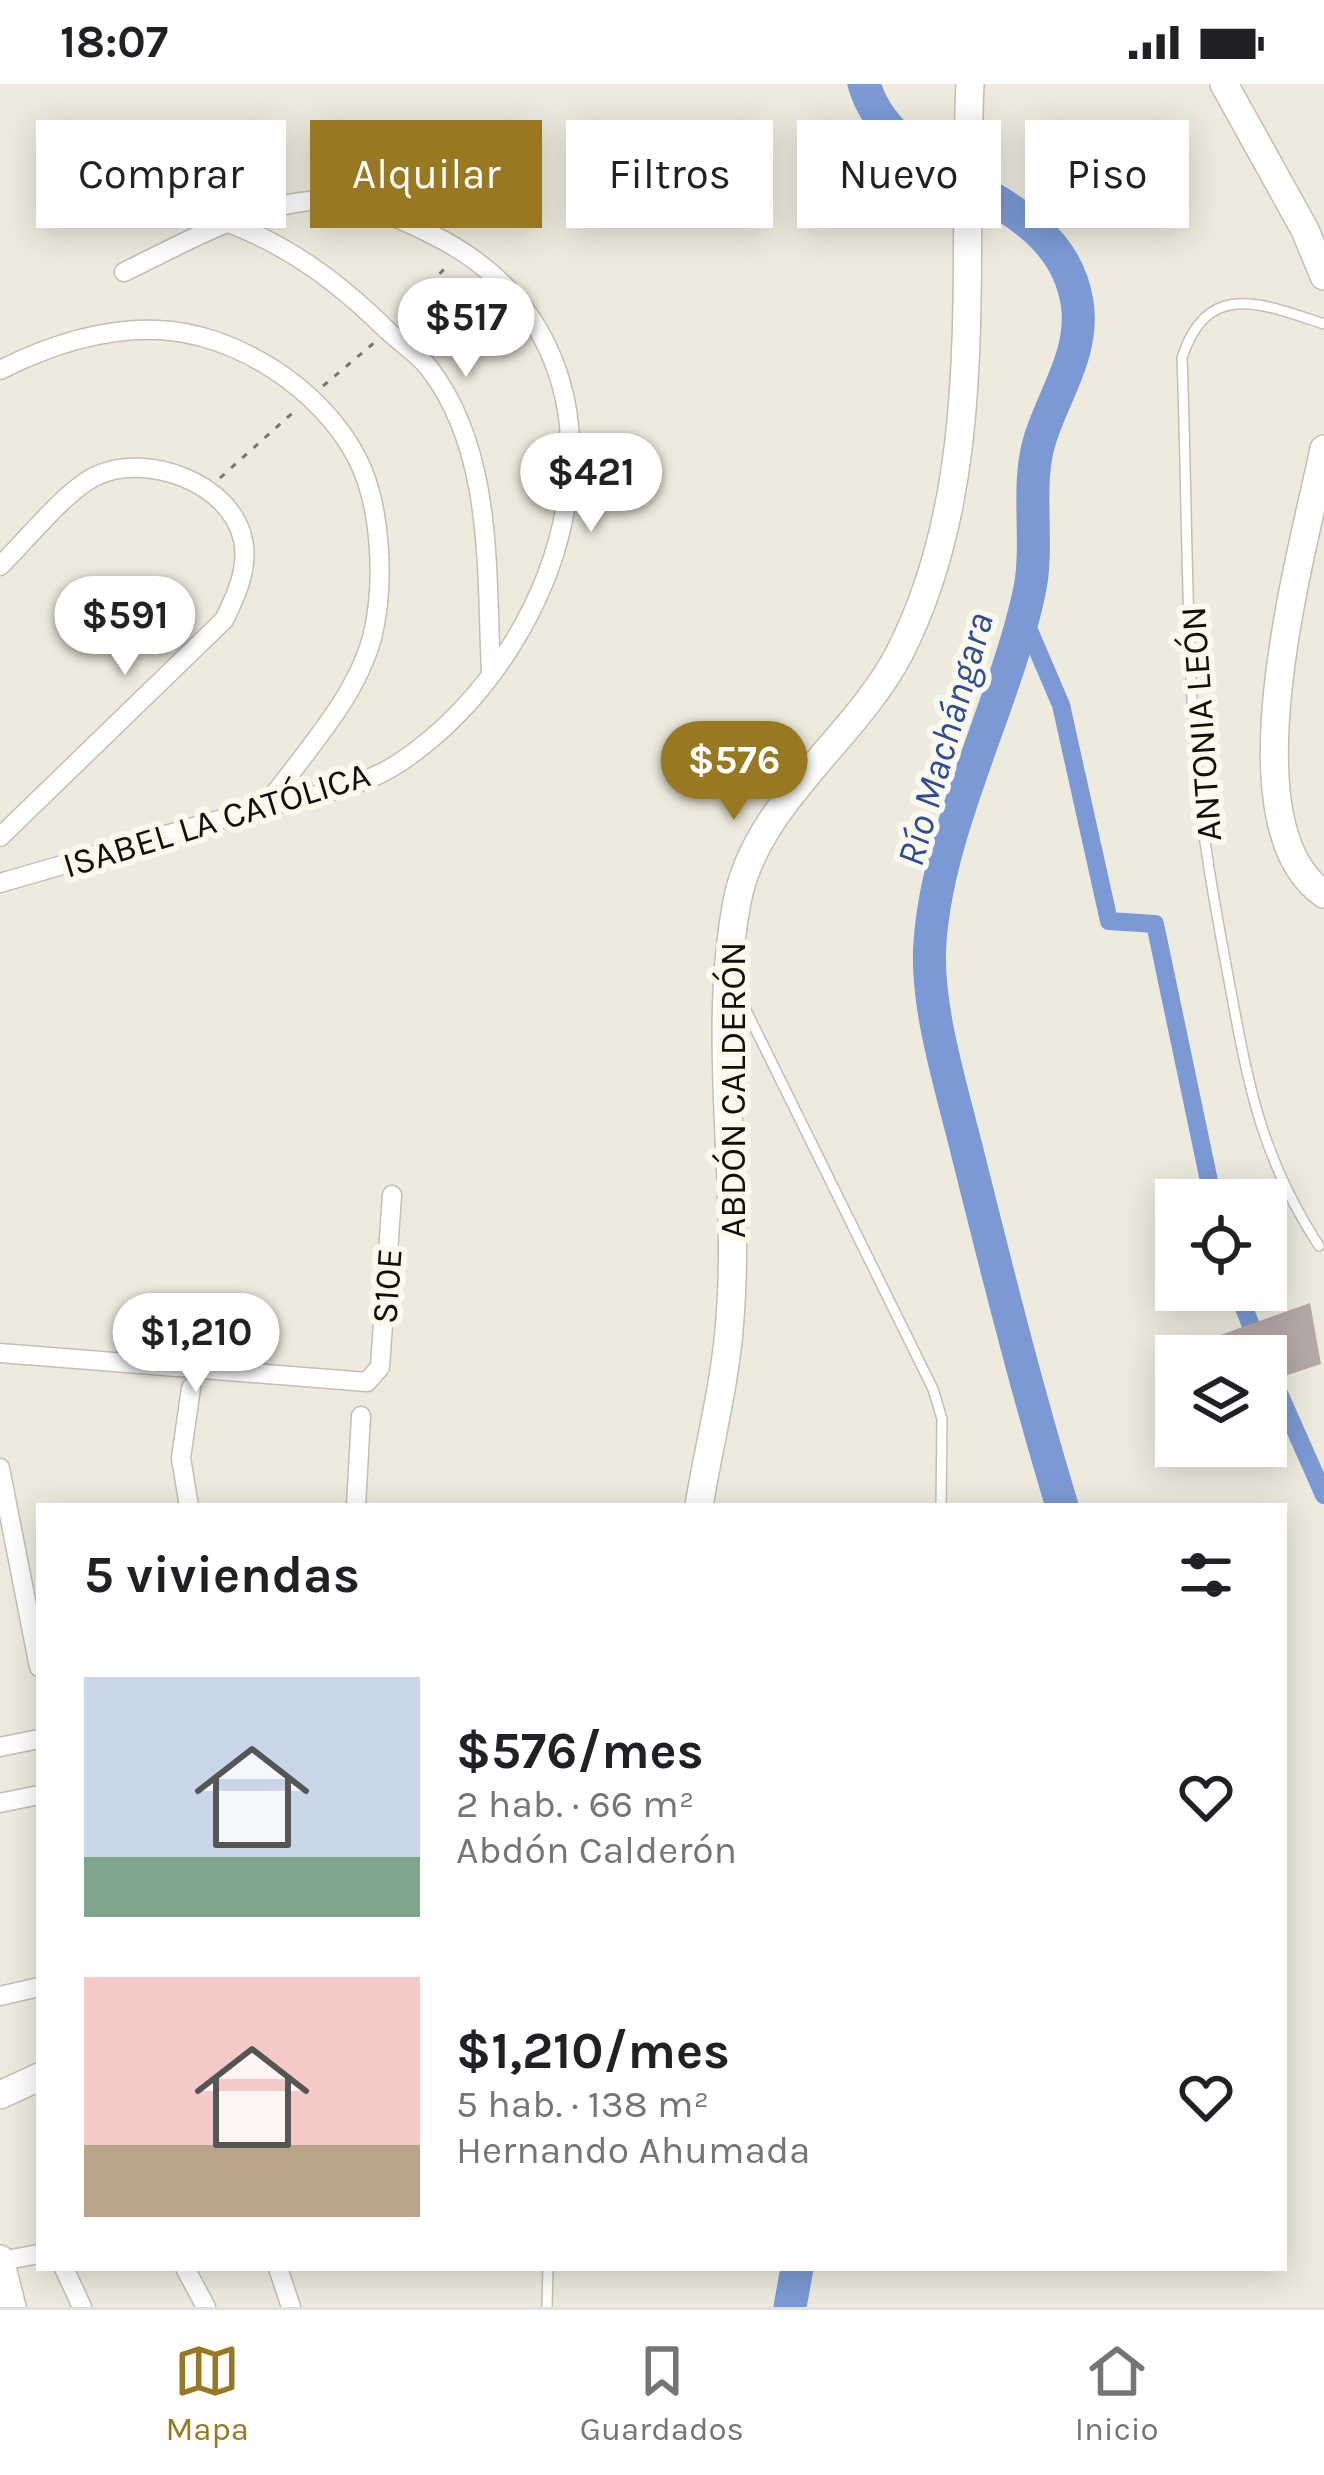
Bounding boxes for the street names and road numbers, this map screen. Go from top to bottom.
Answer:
street label: ANTONIA LEÓN [1171,605,1230,843]
street label: ISABEL LA CATÓLICA [57,752,375,887]
street label: ABDÓN CALDERÓN [711,942,754,1238]
street label: S10E [363,1247,411,1325]

